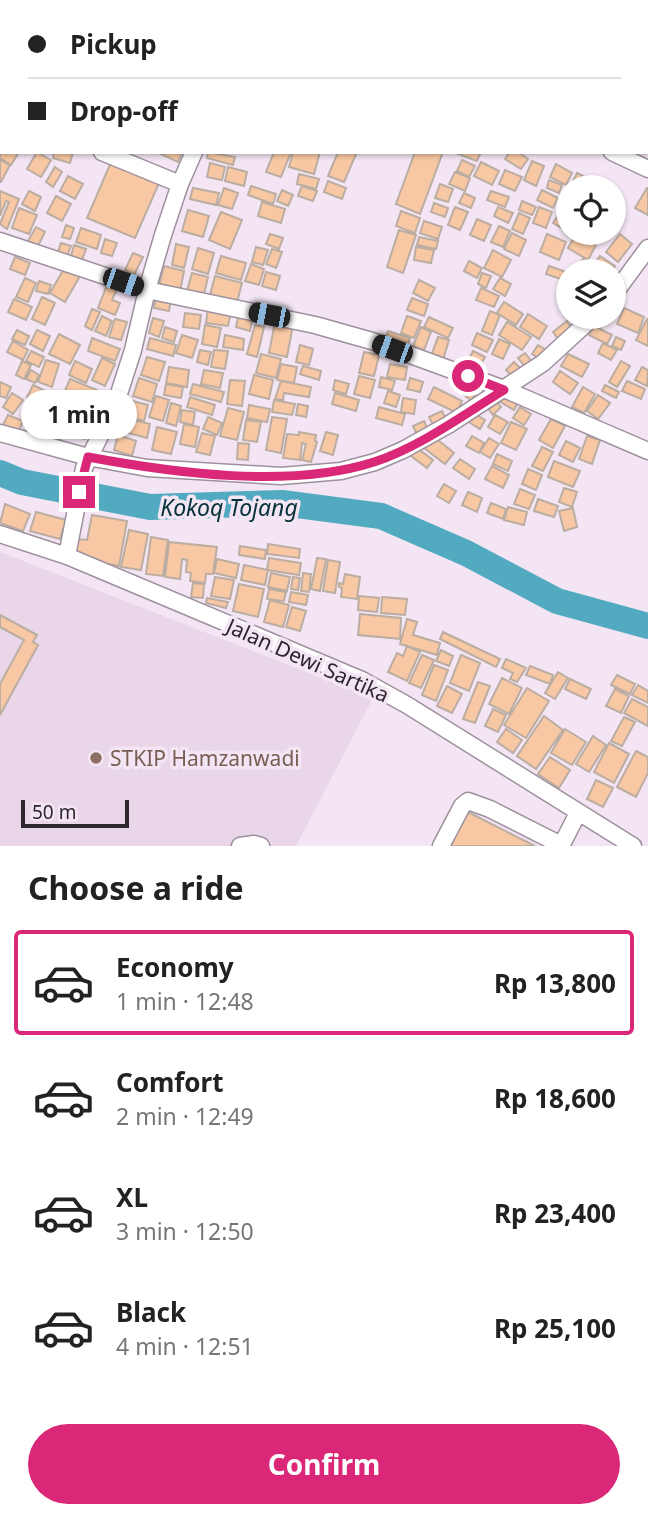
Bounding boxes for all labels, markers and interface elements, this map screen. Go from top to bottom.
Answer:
text: Pickup [70,26,157,62]
text: Drop-off [70,93,177,129]
map controls [556,175,626,329]
button: locate [556,175,626,245]
button: layers [556,259,626,329]
car [100,265,147,299]
car [247,301,292,329]
car [369,332,416,366]
route start [452,360,484,392]
callout: 1 min [21,391,137,440]
text: 1 min [47,398,111,430]
route end [63,476,95,508]
water label: Kokoq Tojang [160,491,298,523]
street label: Jalan Dewi Sartika [220,611,394,708]
place label: STKIP Hamzanwadi [110,744,300,772]
marker: STKIP Hamzanwadi [88,750,104,766]
scale bar [21,797,130,829]
text: 50 m [32,799,76,825]
text: Choose a ride [28,866,244,909]
text: Economy [116,949,234,985]
icon: car [32,951,95,1014]
text: Rp 13,800 [494,965,616,1001]
text: 1 min · 12:48 [116,985,254,1017]
text: Comfort [116,1064,224,1100]
icon: car [32,1066,95,1129]
text: Rp 18,600 [494,1080,616,1116]
text: 2 min · 12:49 [116,1100,254,1132]
text: XL [116,1179,148,1215]
icon: car [32,1181,95,1244]
text: Rp 23,400 [494,1195,616,1231]
text: 3 min · 12:50 [116,1215,254,1247]
text: Black [116,1294,186,1330]
icon: car [32,1296,95,1359]
text: Rp 25,100 [494,1310,616,1346]
text: 4 min · 12:51 [116,1330,254,1362]
button: Confirm [28,1424,620,1504]

